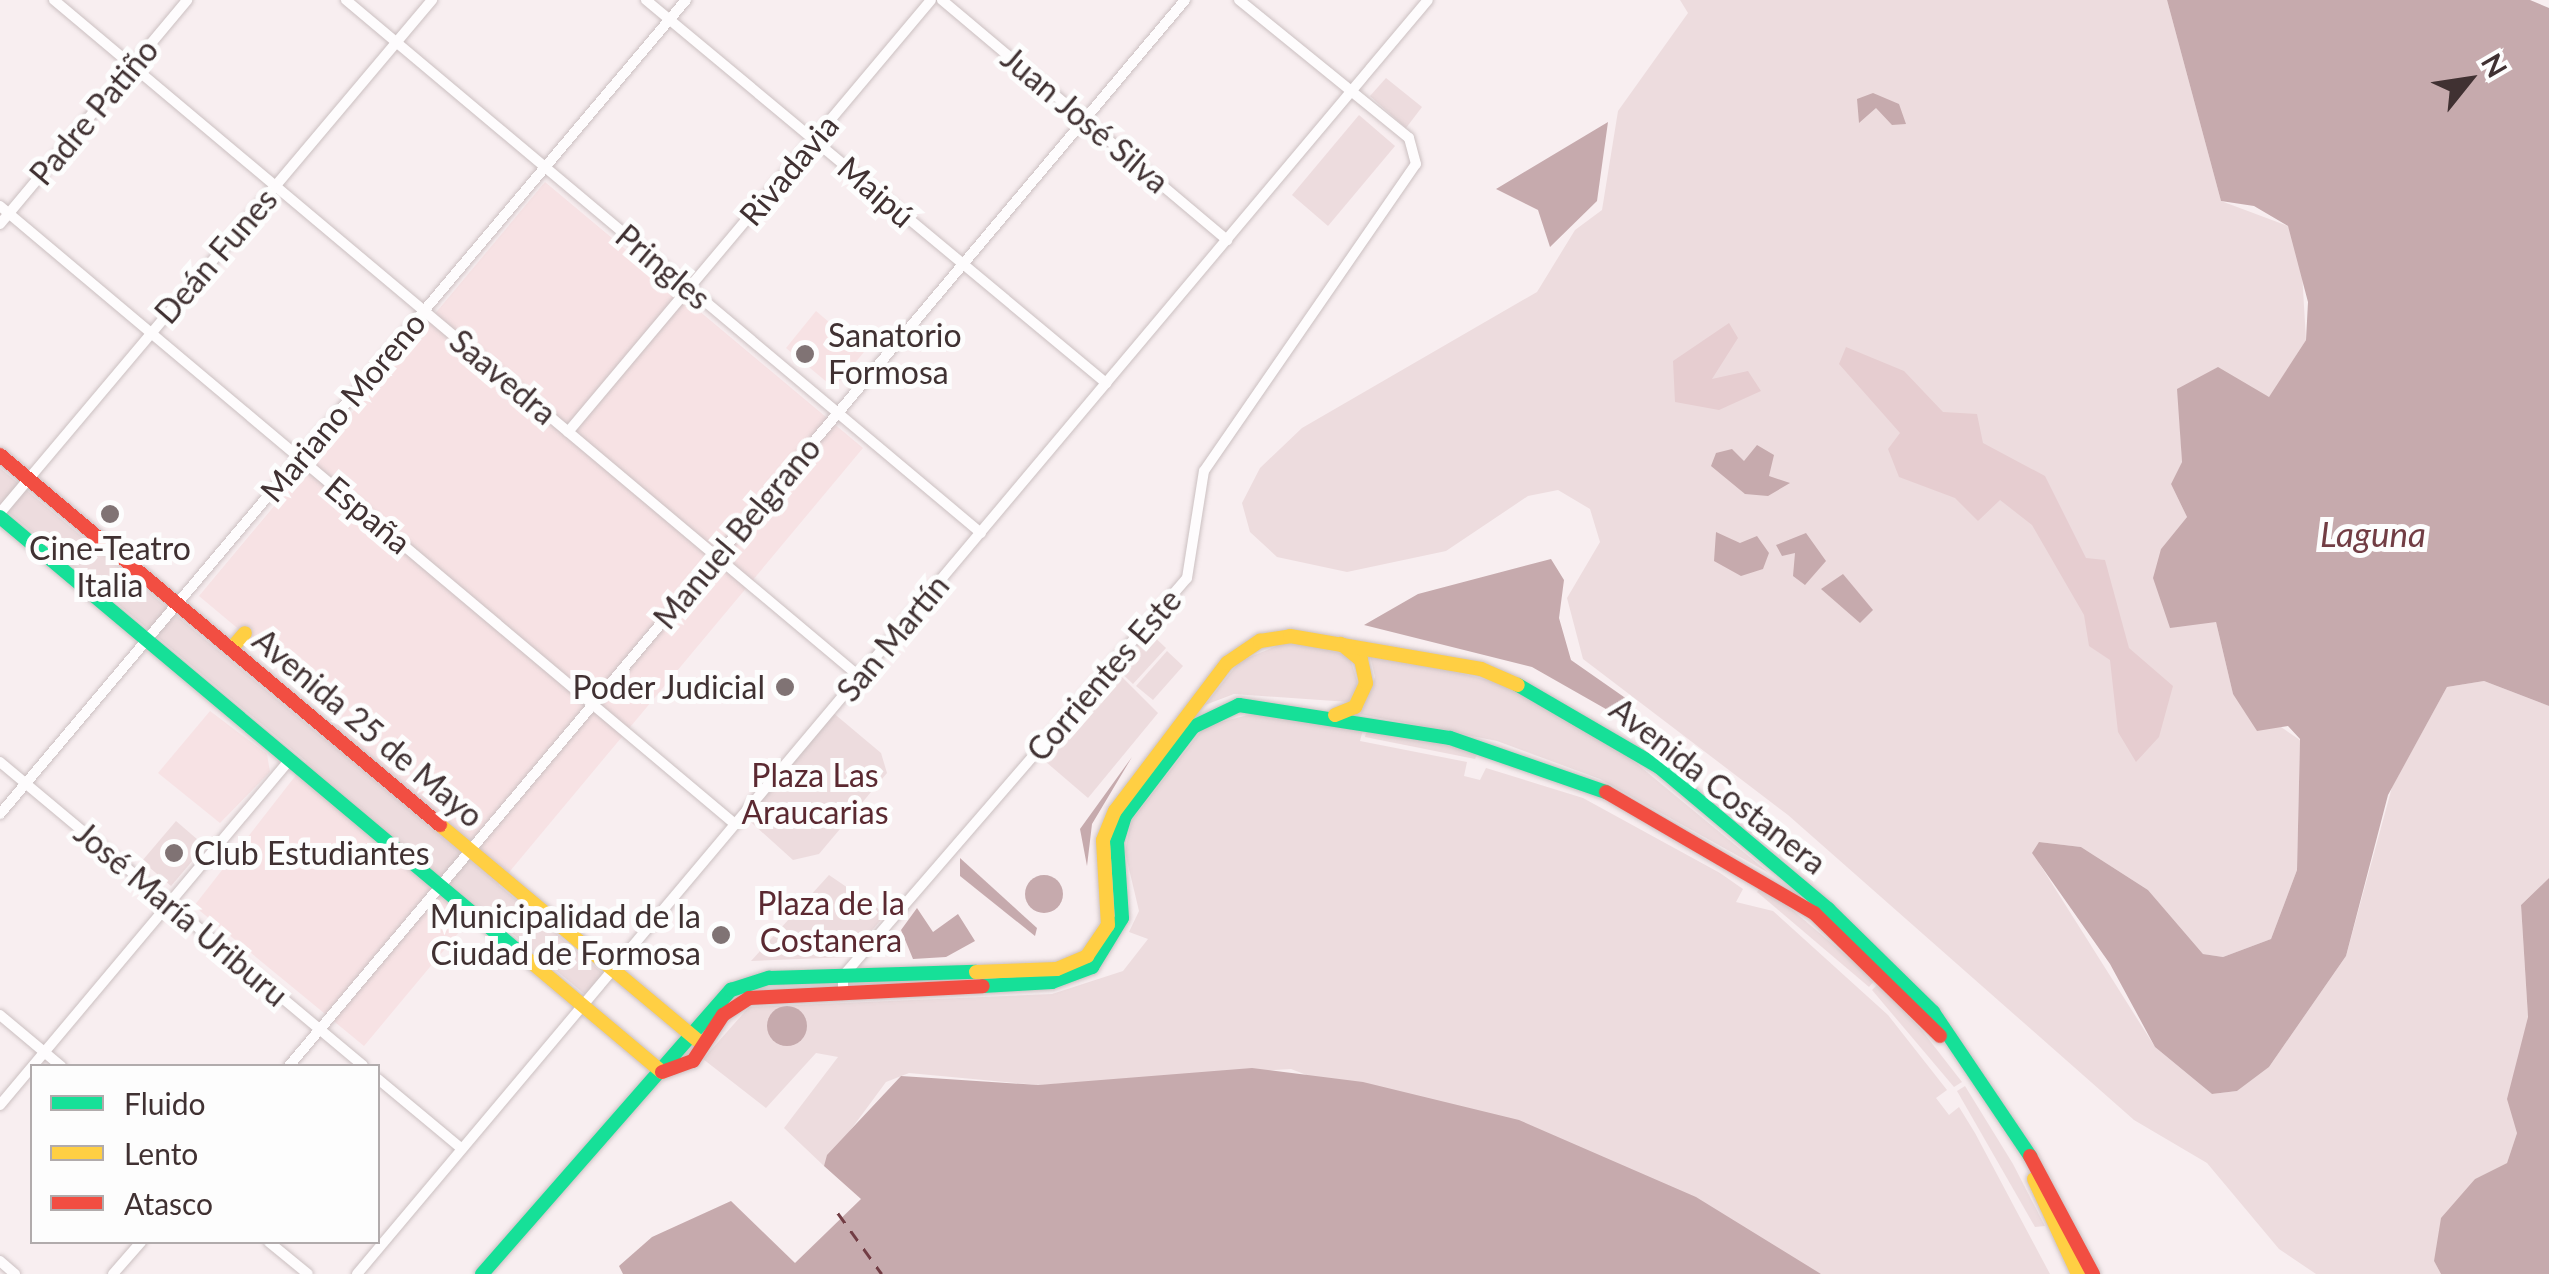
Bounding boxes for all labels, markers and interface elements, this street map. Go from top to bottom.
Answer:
north arrow [2419,30,2519,130]
street label: Padre Patiño [22,31,166,193]
street label: Juan José Silva [993,39,1177,201]
text: N [2475,47,2515,83]
street label: Rivadavia [731,107,847,233]
street label: Maipú [830,148,922,236]
street label: Deán Funes [147,181,285,331]
street label: Pringles [608,217,718,317]
street label: Mariano Moreno [253,304,433,510]
place label: Sanatorio Formosa [828,317,962,392]
street label: Saavedra [442,322,564,432]
marker: Sanatorio Formosa [792,341,818,367]
street label: Manuel Belgrano [646,429,828,637]
street label: España [317,468,419,562]
marker: Cine-Teatro Italia [99,503,121,525]
water label: Laguna [2320,512,2426,554]
place label: Cine-Teatro Italia [29,530,191,605]
street label: San Martín [829,567,957,709]
street label: Corrientes Este [1019,581,1189,769]
street label: Avenida 25 de Mayo [245,621,491,835]
place label: Poder Judicial [571,668,765,706]
marker: Poder Judicial [774,676,796,698]
street label: Avenida Costanera [1602,690,1834,882]
park label: Plaza Las Araucarias [741,757,889,832]
street label: José María Uriburu [67,814,295,1014]
place label: Club Estudiantes [194,834,430,872]
marker: Club Estudiantes [163,842,185,864]
park label: Plaza de la Costanera [757,885,905,960]
place label: Municipalidad de la Ciudad de Formosa [430,898,701,973]
marker: Municipalidad de la Ciudad de Formosa [710,924,732,946]
legend [30,1064,380,1244]
text: Fluido [124,1085,206,1121]
text: Lento [124,1135,198,1171]
text: Atasco [124,1185,213,1221]

